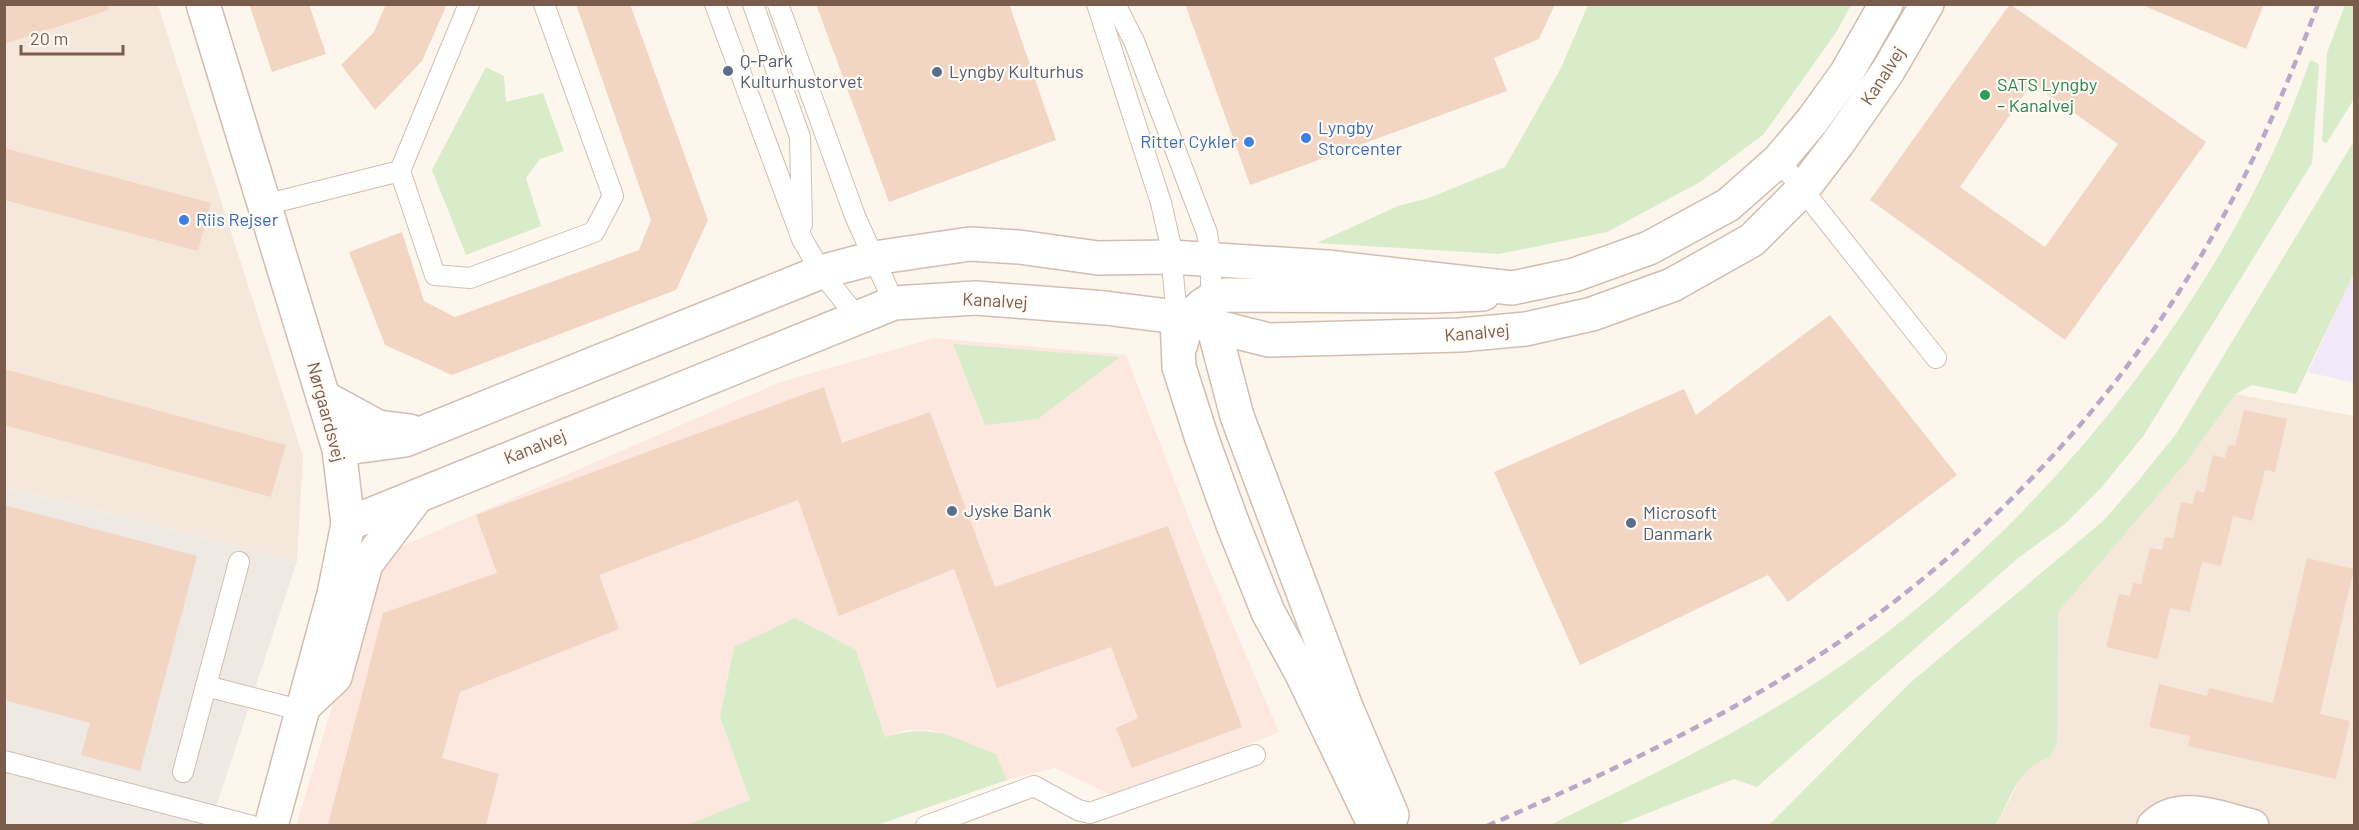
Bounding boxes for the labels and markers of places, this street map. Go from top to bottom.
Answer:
place label: Q-Park Kulturhustorvet [740,49,863,92]
place label: Lyngby Kulturhus [949,60,1084,82]
marker: Q-Park Kulturhustorvet [721,64,735,78]
marker: Lyngby Kulturhus [930,65,944,79]
place label: SATS Lyngby – Kanalvej [1997,73,2097,116]
marker: SATS Lyngby – Kanalvej [1978,88,1992,102]
place label: Lyngby Storcenter [1318,116,1403,159]
place label: Ritter Cykler [1140,130,1237,152]
marker: Lyngby Storcenter [1299,131,1313,145]
marker: Ritter Cykler [1242,135,1256,149]
place label: Riis Rejser [196,208,279,230]
marker: Riis Rejser [177,213,191,227]
place label: Jyske Bank [964,499,1052,521]
place label: Microsoft Danmark [1643,501,1717,544]
marker: Jyske Bank [945,504,959,518]
marker: Microsoft Danmark [1624,516,1638,530]

